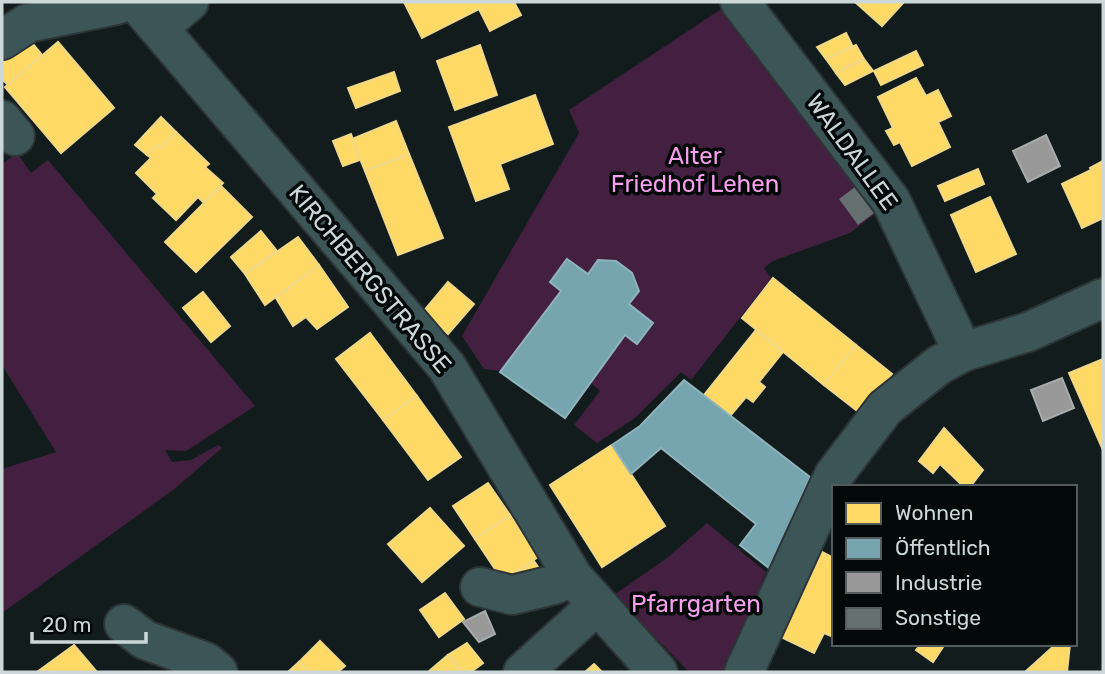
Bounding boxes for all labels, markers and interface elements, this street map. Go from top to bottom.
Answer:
street label: WALDALLEE [801,89,903,215]
park label: Alter Friedhof Lehen [611,142,779,198]
street label: KIRCHBERGSTRASSE [283,179,457,379]
legend [832,485,1077,646]
text: Wohnen [895,500,973,525]
text: Öffentlich [895,535,991,560]
text: Industrie [895,570,982,595]
park label: Pfarrgarten [631,590,761,618]
scale bar [32,600,145,644]
text: Sonstige [895,605,981,630]
text: 20 m [42,612,91,637]

